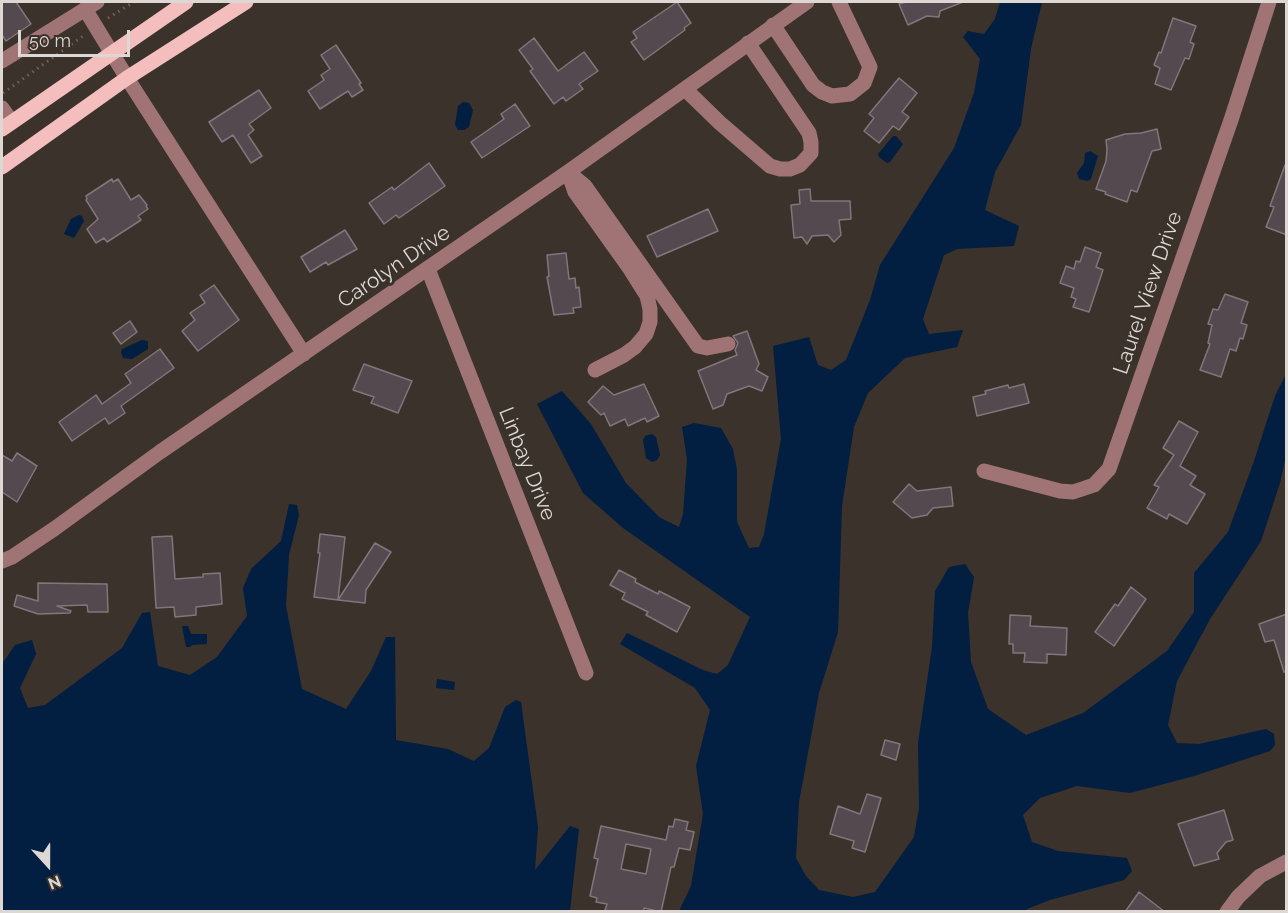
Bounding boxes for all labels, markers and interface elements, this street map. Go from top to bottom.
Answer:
scale bar [21,18,134,56]
text: 50 m [29,30,71,51]
street label: Laurel View Drive [1108,209,1188,377]
street label: Carolyn Drive [333,220,455,314]
street label: Linbay Drive [493,404,561,524]
north arrow [18,835,78,895]
text: N [46,871,64,893]

